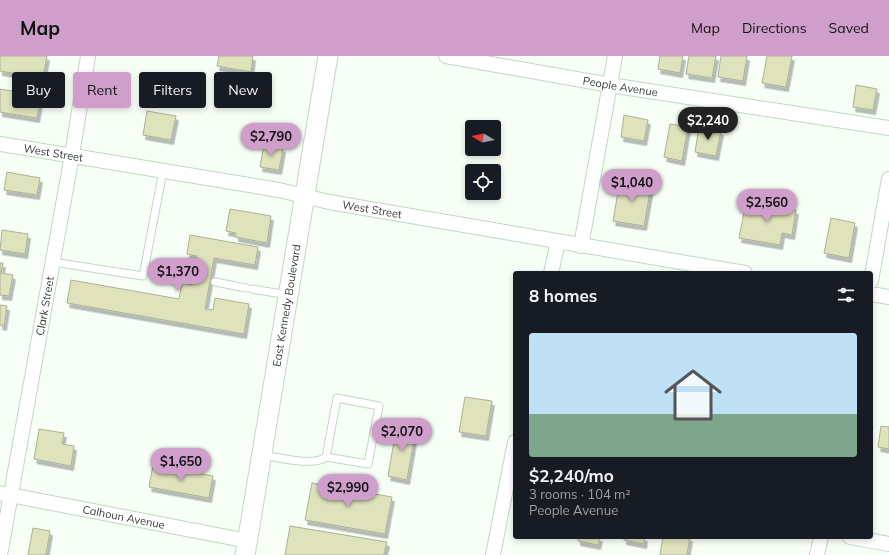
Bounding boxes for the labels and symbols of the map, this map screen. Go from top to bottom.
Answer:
street label: People Avenue [582,73,659,99]
pin: $2,240 [675,107,741,141]
north arrow [465,120,501,156]
pin: $2,790 [238,123,304,157]
street label: West Street [22,141,84,165]
pin: $1,040 [599,169,665,203]
pin: $2,560 [734,189,800,223]
street label: West Street [341,197,403,221]
street label: East Kennedy Boulevard [269,243,304,368]
pin: $1,370 [145,258,211,292]
street label: Clark Street [33,275,57,337]
pin: $2,070 [369,418,435,452]
pin: $1,650 [148,448,214,482]
pin: $2,990 [315,474,381,508]
street label: Calhoun Avenue [81,502,166,532]

